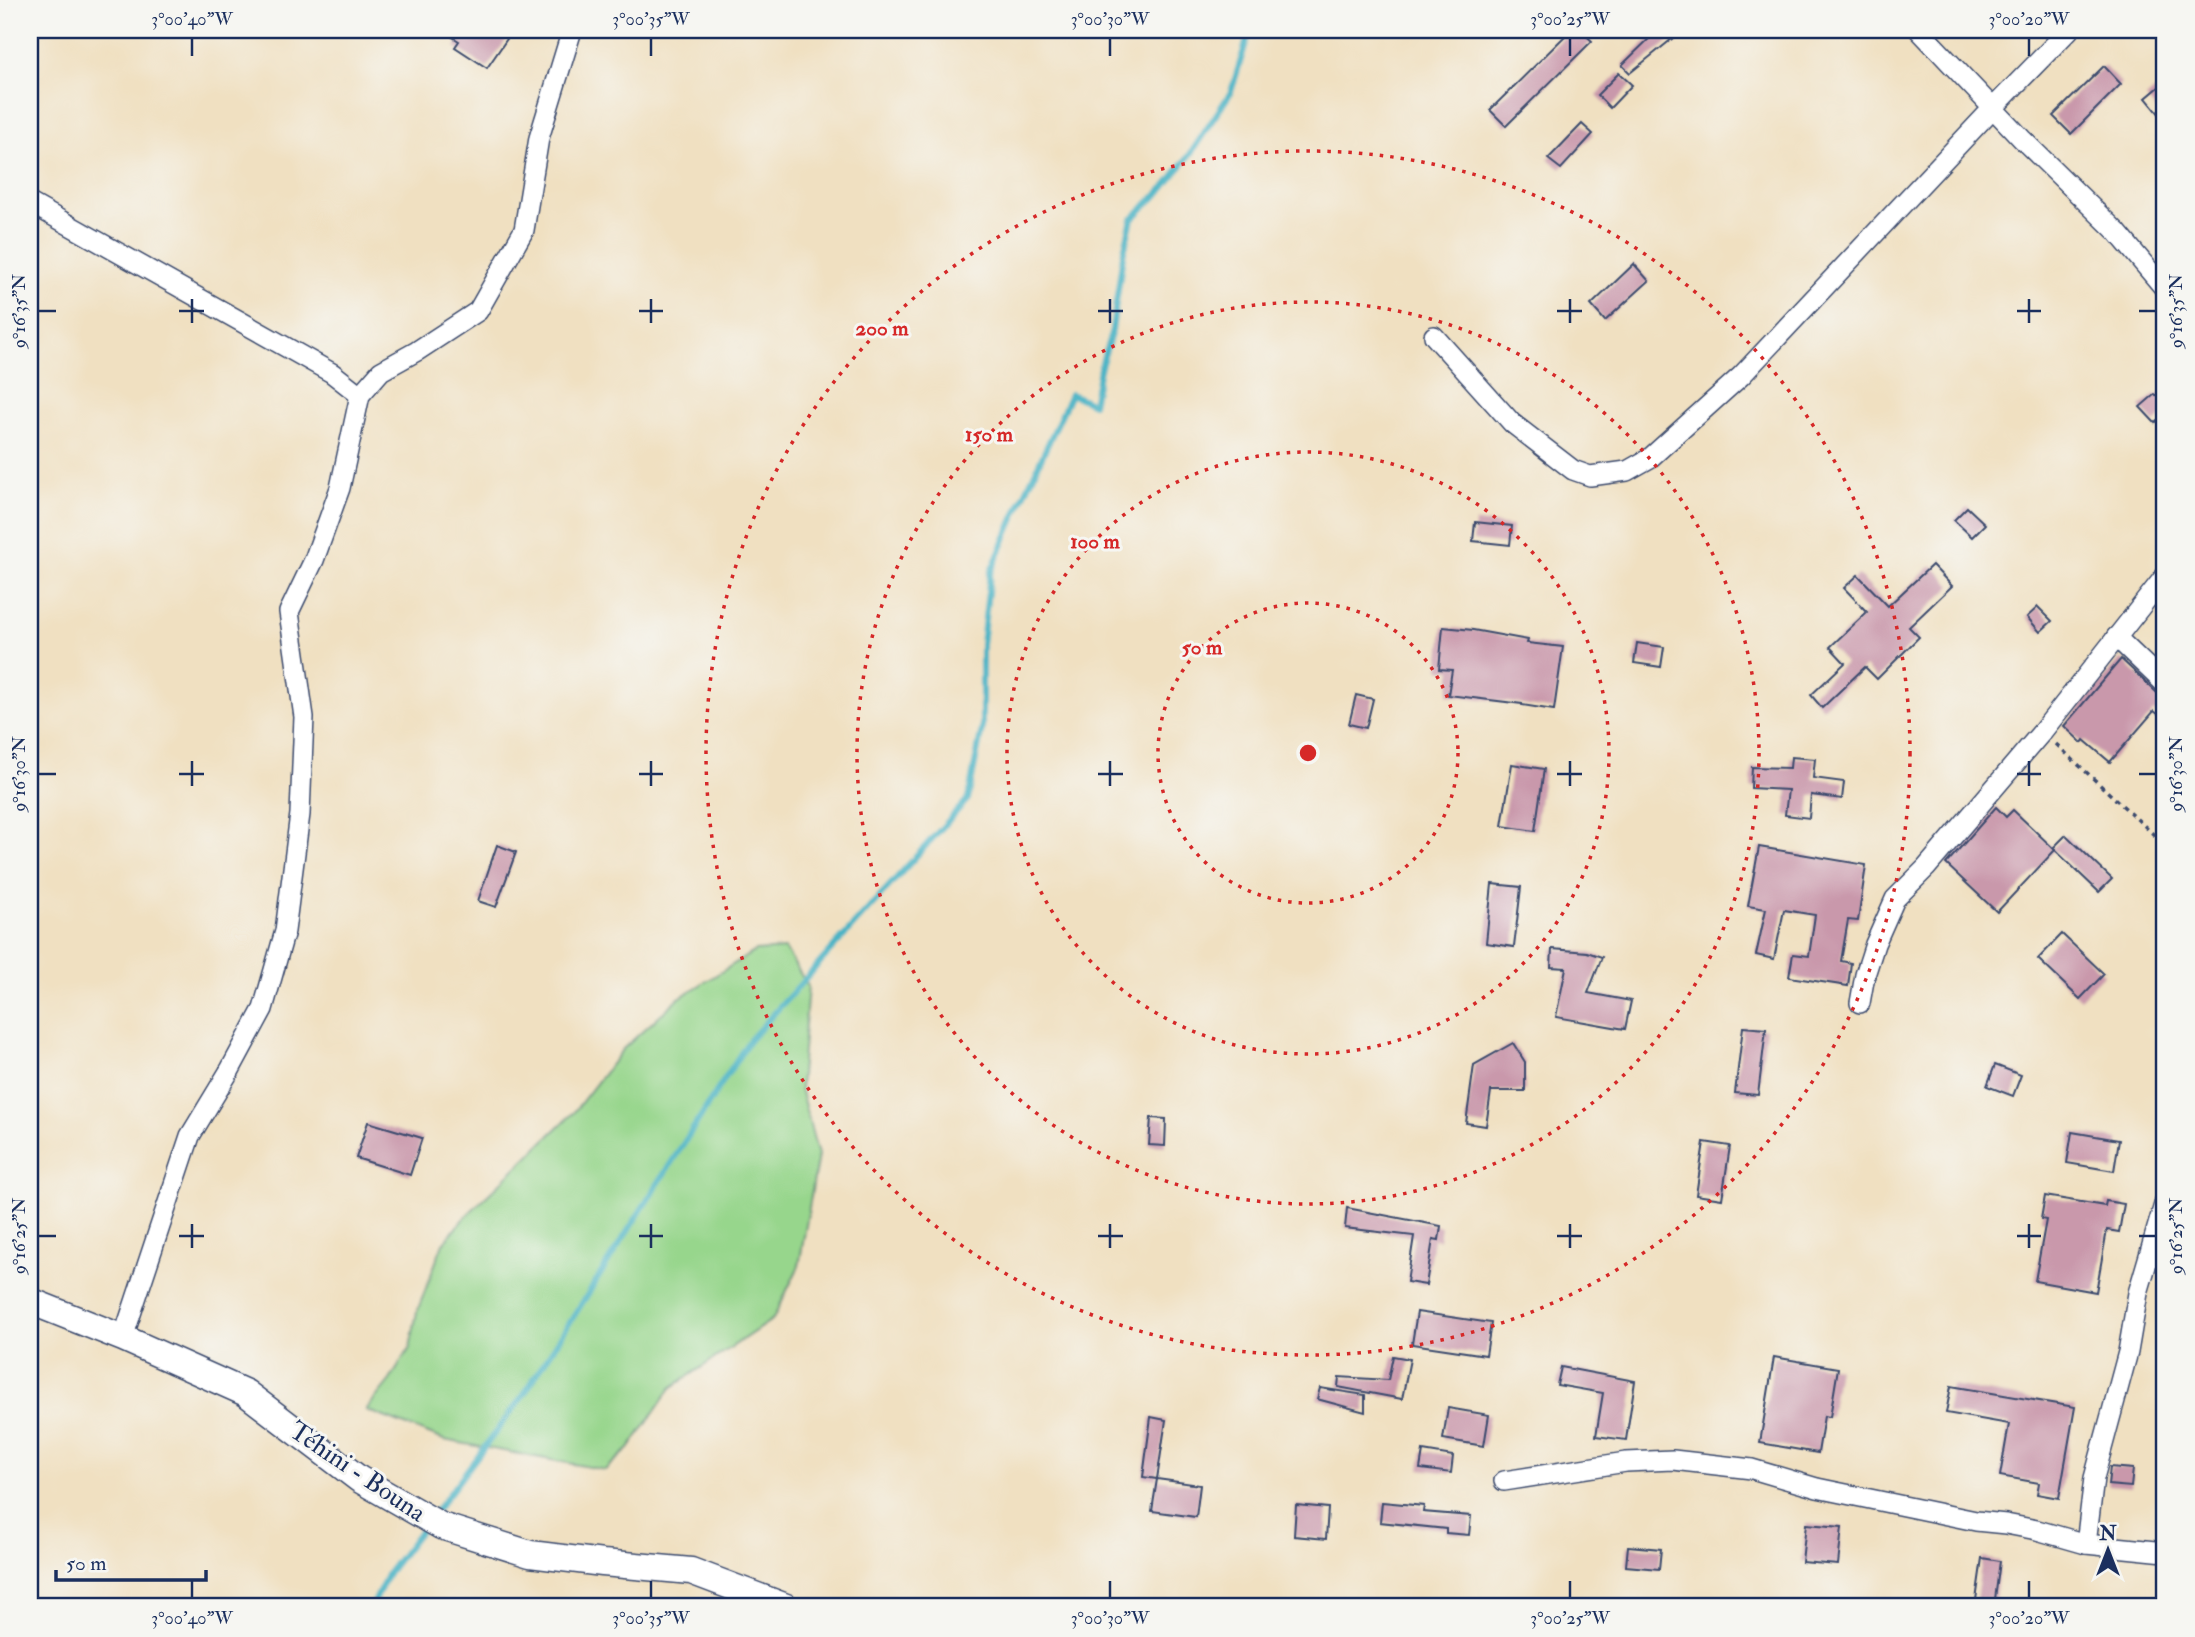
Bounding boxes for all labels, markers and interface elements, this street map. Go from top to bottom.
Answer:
text: 3°00'40"W [151,8,233,31]
text: 3°00'35"W [612,8,690,31]
text: 3°00'30"W [1071,8,1150,31]
text: 3°00'25"W [1530,8,1610,31]
text: 3°00'20"W [1989,8,2070,31]
text: 9°16'35"N [8,274,31,350]
text: 9°16'35"N [2165,274,2188,350]
text: 200 m [856,315,909,342]
text: 150 m [965,421,1014,448]
text: 100 m [1070,528,1121,555]
text: 50 m [1182,634,1223,661]
text: 9°16'30"N [8,736,31,814]
text: 9°16'30"N [2165,736,2188,814]
centre of rings [1296,741,1320,765]
text: 9°16'25"N [8,1198,31,1276]
text: 9°16'25"N [2165,1198,2188,1276]
street label: Téhini - Bouna [283,1415,432,1529]
north arrow [2072,1514,2142,1584]
text: N [2098,1522,2117,1546]
scale bar [56,1539,206,1583]
text: 50 m [66,1550,107,1577]
text: 3°00'40"W [151,1607,233,1630]
text: 3°00'35"W [612,1607,690,1630]
text: 3°00'30"W [1071,1607,1150,1630]
text: 3°00'25"W [1530,1607,1610,1630]
text: 3°00'20"W [1989,1607,2070,1630]

